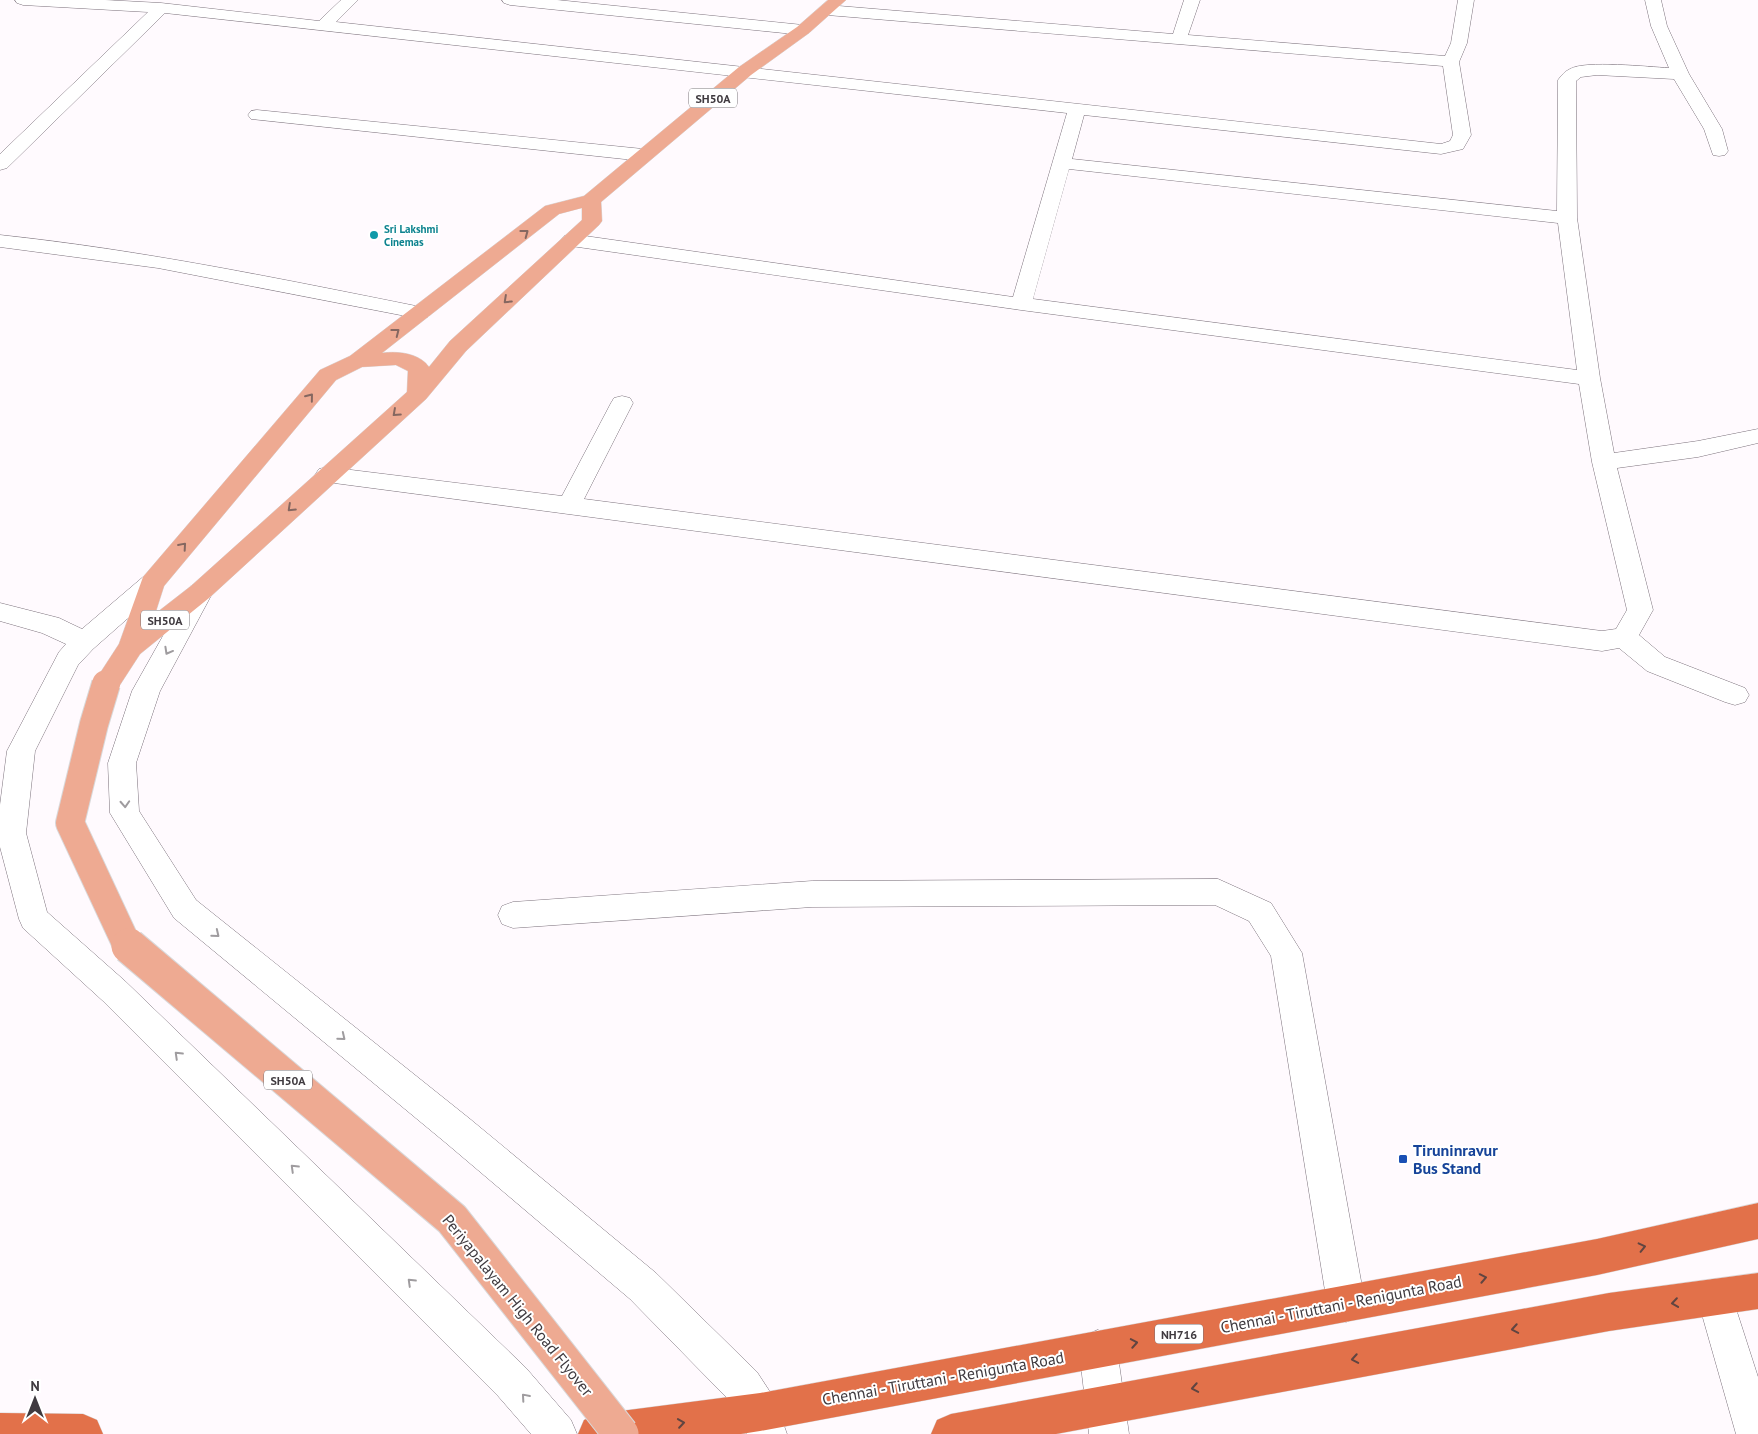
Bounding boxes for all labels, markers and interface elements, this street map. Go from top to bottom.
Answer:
road number: SH50A [689,89,737,108]
place label: Sri Lakshmi Cinemas [384,222,438,249]
marker: Sri Lakshmi Cinemas [368,229,380,241]
one-way arrow [519,230,528,238]
one-way arrow [504,294,513,303]
one-way arrow [390,329,399,337]
one-way arrow [304,394,313,403]
one-way arrow [393,408,402,417]
one-way arrow [288,502,297,511]
one-way arrow [178,543,187,552]
road number: SH50A [141,610,189,630]
one-way arrow [164,645,174,654]
one-way arrow [119,800,130,808]
one-way arrow [210,929,219,937]
one-way arrow [336,1031,345,1039]
one-way arrow [175,1052,184,1061]
road number: SH50A [264,1070,312,1090]
place label: Tiruninravur Bus Stand [1413,1140,1498,1178]
marker: Tiruninravur Bus Stand [1397,1153,1409,1165]
one-way arrow [291,1165,300,1174]
street label: Periyapalayam High Road Flyover [438,1210,598,1400]
one-way arrow [1638,1242,1647,1253]
street label: Chennai - Tiruttani - Renigunta Road [1219,1271,1463,1337]
one-way arrow [1478,1273,1487,1283]
one-way arrow [407,1279,416,1288]
one-way arrow [1671,1297,1679,1307]
one-way arrow [1510,1324,1519,1334]
road number: NH716 [1155,1325,1203,1344]
one-way arrow [1129,1338,1138,1348]
street label: Chennai - Tiruttani - Renigunta Road [821,1347,1065,1409]
one-way arrow [1351,1353,1359,1363]
north arrow [10,1374,60,1424]
text: N [30,1377,40,1395]
one-way arrow [1191,1383,1200,1393]
one-way arrow [523,1394,531,1403]
one-way arrow [676,1418,685,1428]

